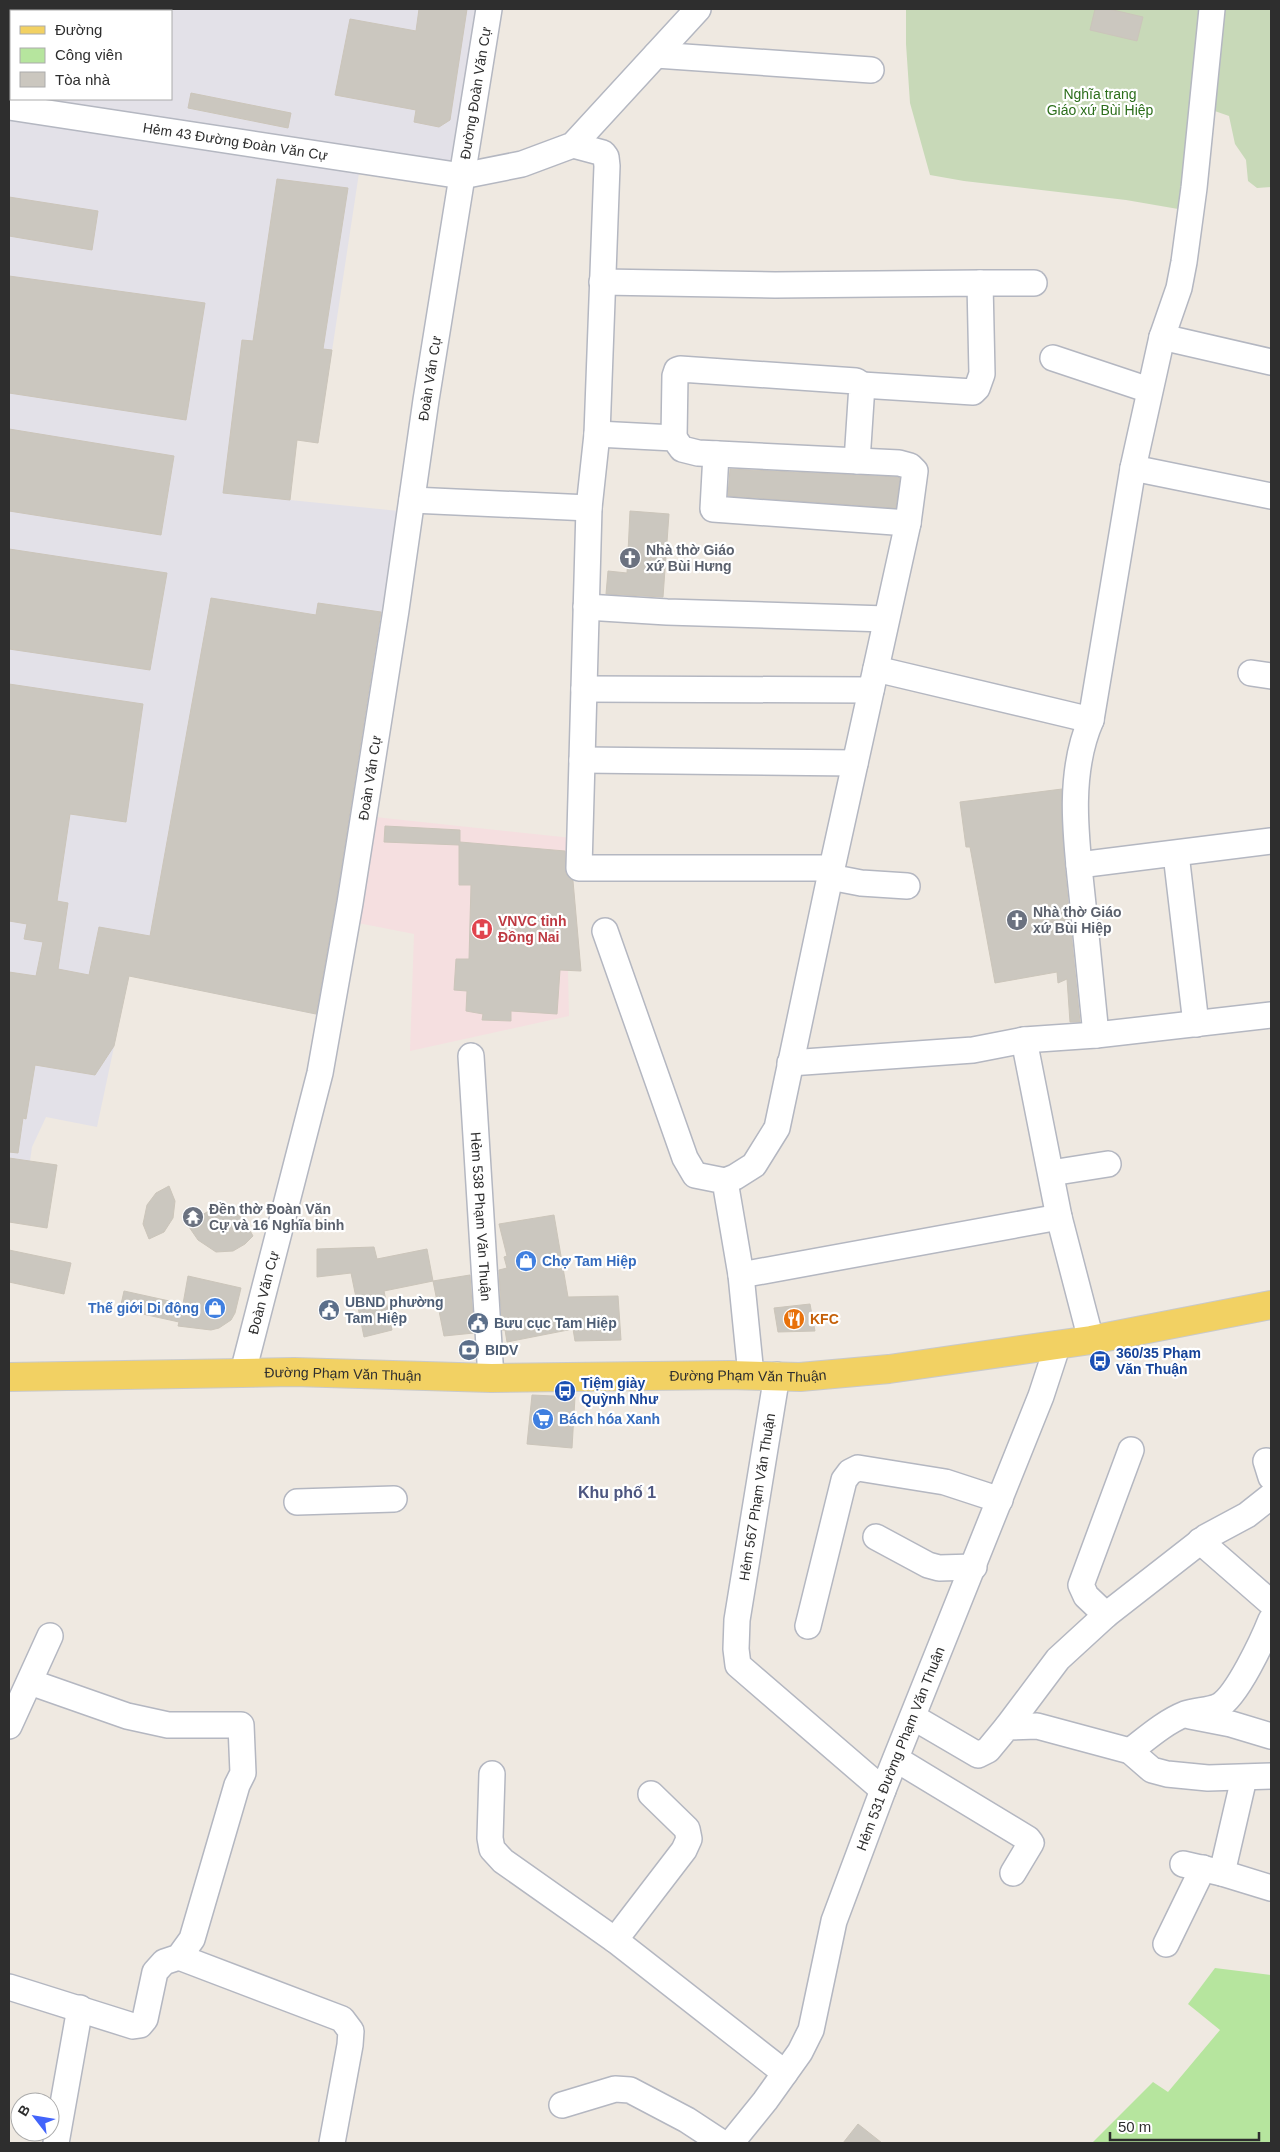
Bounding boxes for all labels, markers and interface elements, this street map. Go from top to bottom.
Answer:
legend [10,10,172,100]
text: Đường [55,21,102,38]
street label: Đường Đoàn Văn Cự [457,26,494,160]
text: Công viên [55,46,123,63]
text: Tòa nhà [55,71,111,88]
park label: Nghĩa trang Giáo xứ Bùi Hiệp [1047,86,1154,118]
street label: Hẻm 43 Đường Đoàn Văn Cự [142,120,329,163]
street label: Đoàn Văn Cự [415,335,444,422]
place label: Nhà thờ Giáo xứ Bùi Hưng [646,542,735,574]
church icon: Nhà thờ Giáo xứ Bùi Hưng [618,546,642,570]
street label: Đoàn Văn Cự [355,734,384,822]
place label: Nhà thờ Giáo xứ Bùi Hiệp [1033,904,1122,936]
church icon: Nhà thờ Giáo xứ Bùi Hiệp [1005,908,1029,932]
place label: VNVC tỉnh Đồng Nai [498,913,566,945]
hospital icon: VNVC tỉnh Đồng Nai [470,917,494,941]
street label: Hẻm 538 Phạm Văn Thuận [468,1132,494,1302]
place label: Đền thờ Đoàn Văn Cự và 16 Nghĩa binh [209,1201,344,1233]
temple icon: Đền thờ Đoàn Văn Cự và 16 Nghĩa binh [181,1205,205,1229]
street label: Đoàn Văn Cự [245,1249,282,1336]
shop icon: Chợ Tam Hiệp [514,1249,538,1273]
place label: Chợ Tam Hiệp [542,1253,636,1269]
place label: UBND phường Tam Hiệp [345,1294,444,1326]
shop icon: Thế giới Di động [203,1296,227,1320]
public building icon: UBND phường Tam Hiệp [317,1298,341,1322]
place label: Thế giới Di động [88,1300,199,1316]
restaurant icon: KFC [782,1307,806,1331]
public building icon: Bưu cục Tam Hiệp [466,1311,490,1335]
place label: KFC [810,1311,839,1327]
place label: Bưu cục Tam Hiệp [494,1315,617,1331]
bank icon: BIDV [457,1338,481,1362]
place label: BIDV [485,1342,519,1358]
place label: 360/35 Phạm Văn Thuận [1116,1345,1201,1377]
bus stop icon: 360/35 Phạm Văn Thuận [1088,1349,1112,1373]
street label: Đường Phạm Văn Thuận [264,1364,422,1384]
street label: Đường Phạm Văn Thuận [669,1367,827,1385]
place label: Tiệm giày Quỳnh Như [581,1375,659,1407]
bus stop icon: Tiệm giày Quỳnh Như [553,1379,577,1403]
supermarket icon: Bách hóa Xanh [531,1407,555,1431]
place label: Bách hóa Xanh [559,1411,660,1427]
street label: Hẻm 567 Phạm Văn Thuận [736,1412,778,1582]
district label: Khu phố 1 [578,1484,656,1501]
street label: Hẻm 531 Đường Phạm Văn Thuận [853,1644,948,1853]
north arrow [10,2092,60,2142]
text: B [14,2102,33,2119]
scale bar [1110,2110,1259,2142]
text: 50 m [1118,2118,1151,2135]

